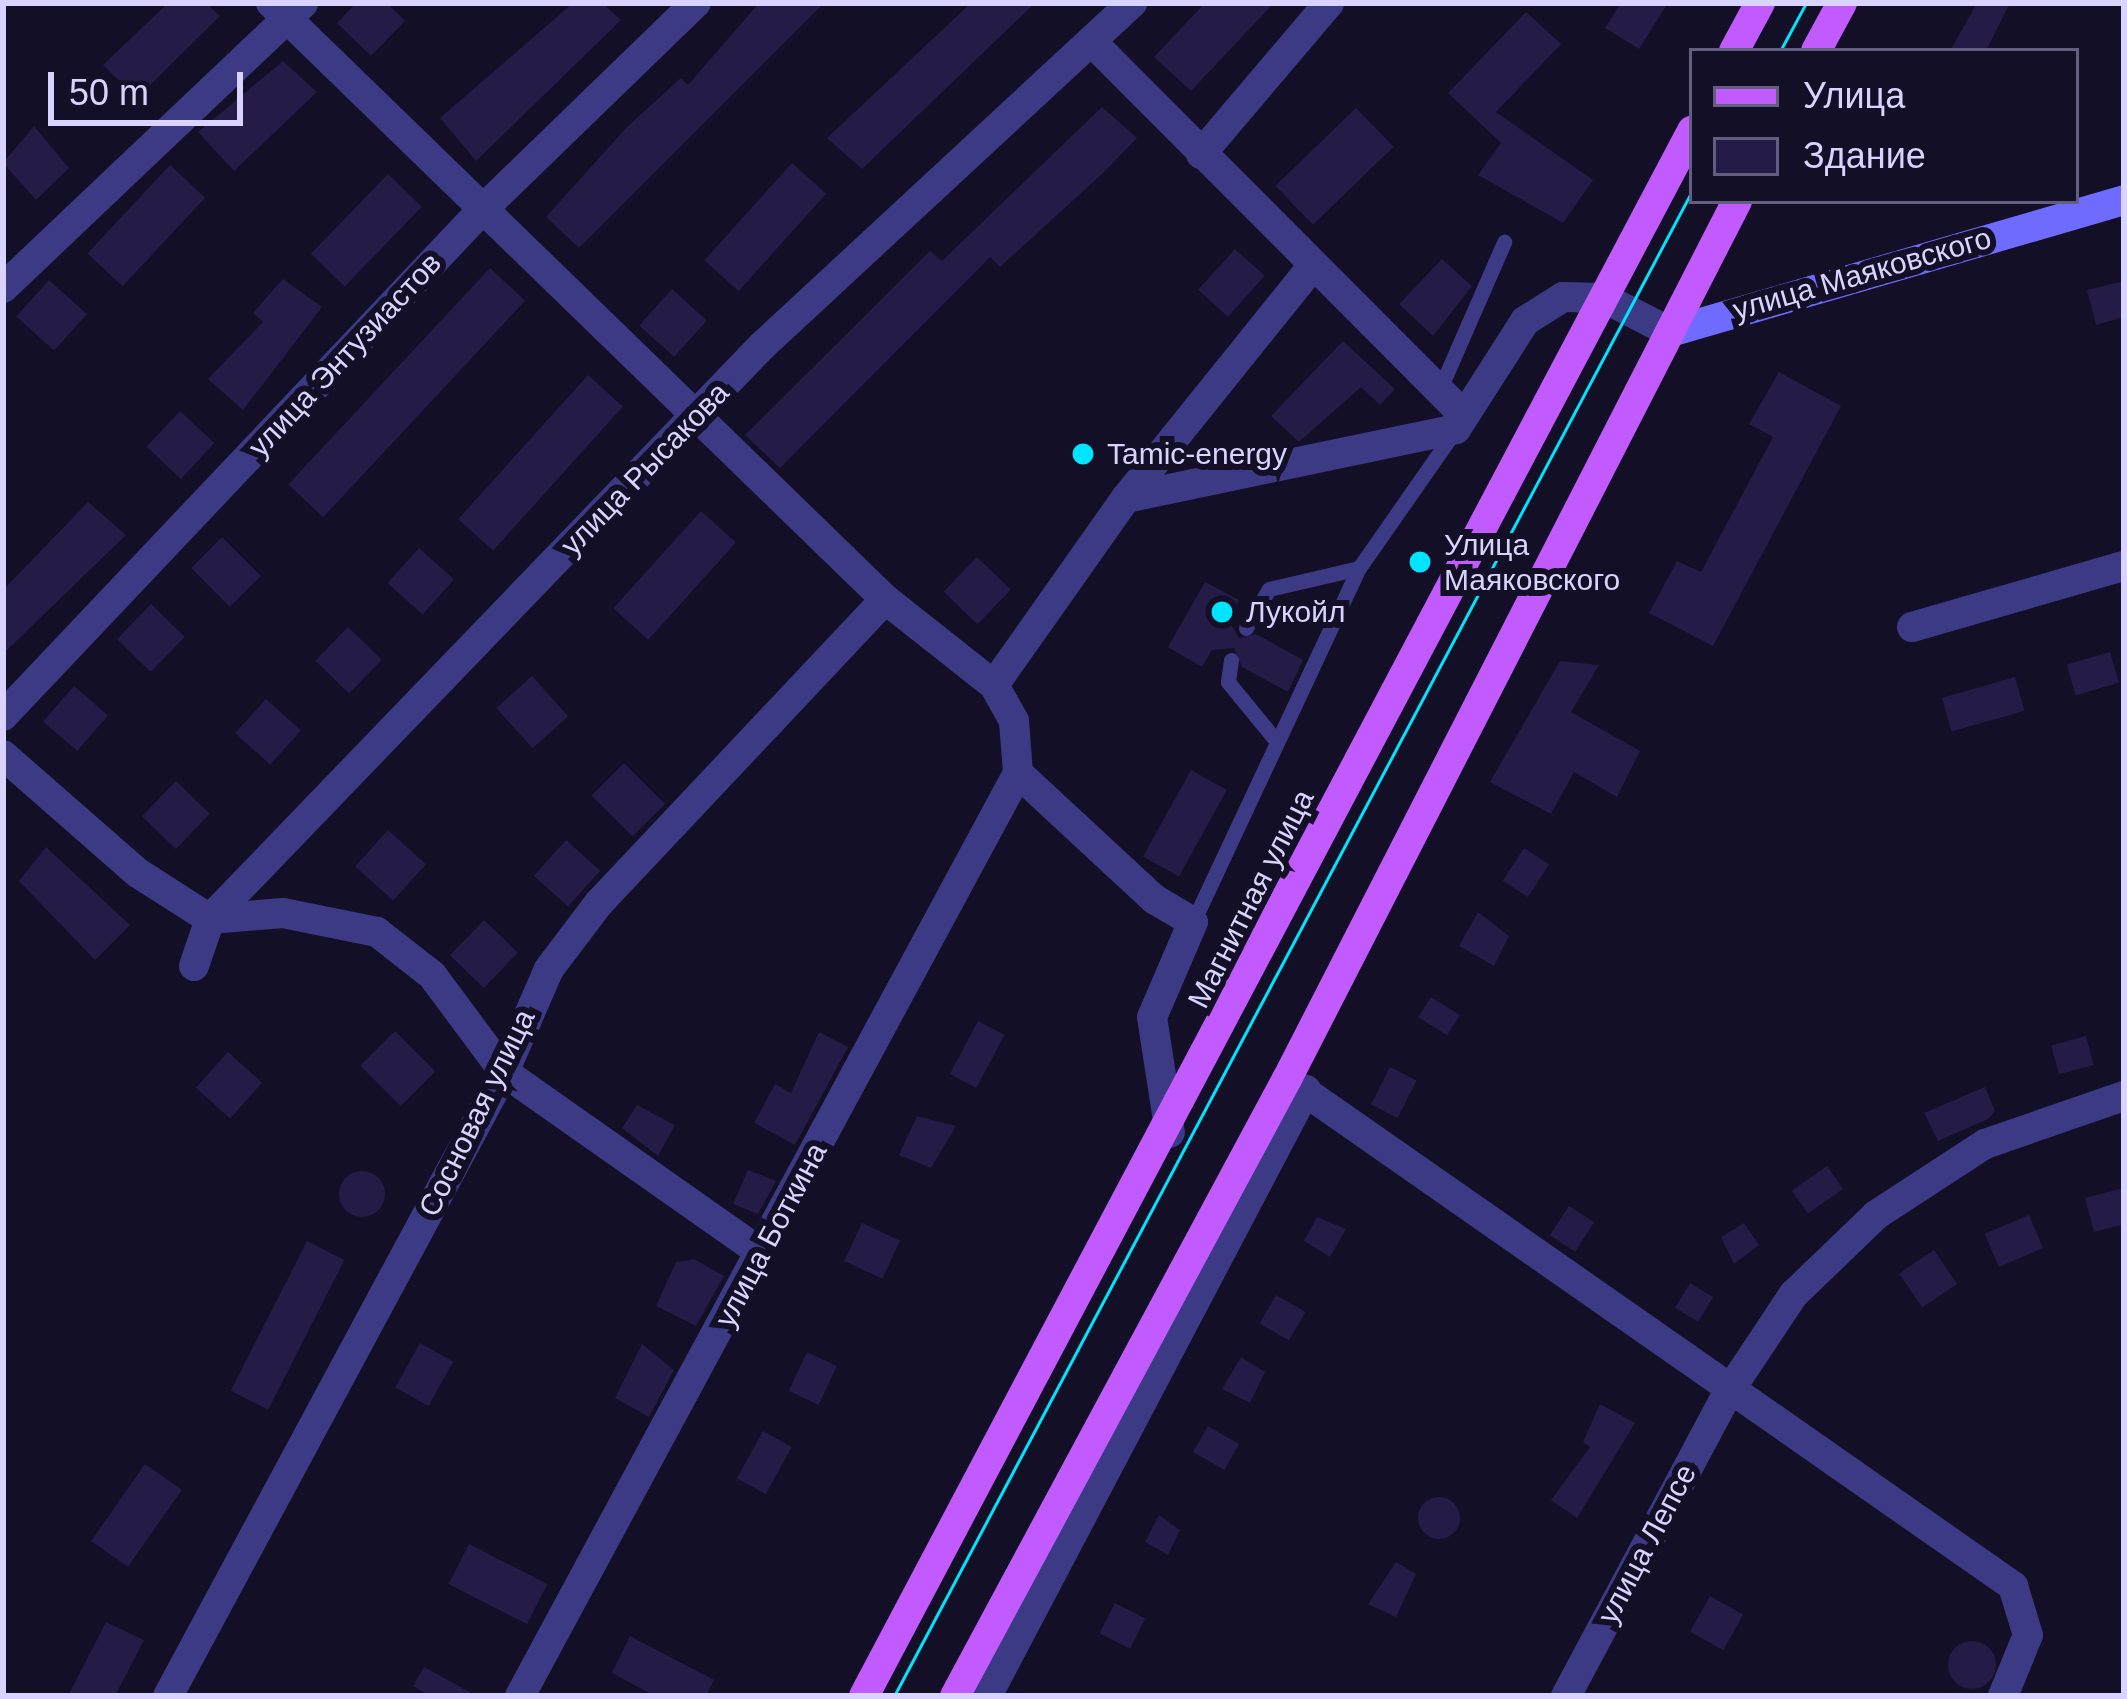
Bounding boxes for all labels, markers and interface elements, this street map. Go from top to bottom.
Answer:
scale bar [54,48,249,122]
legend [1689,48,2079,204]
text: 50 m [69,72,149,113]
text: Улица [1803,75,1905,116]
text: Здание [1803,135,1926,176]
street label: улица Маяковского [1729,220,1995,328]
street label: улица Энтузиастов [241,245,449,465]
street label: улица Рысакова [553,375,737,563]
place label: Tamic-energy [1107,436,1287,472]
marker: Tamic-energy [1070,441,1096,467]
place label: Улица Маяковского [1444,527,1620,598]
marker: Улица Маяковского [1407,549,1433,575]
place label: Лукойл [1246,594,1345,630]
marker: Лукойл [1209,599,1235,625]
street label: Магнитная улица [1180,784,1322,1014]
street label: Сосновая улица [411,1004,543,1222]
street label: улица Боткина [707,1137,835,1333]
street label: улица Лепсе [1590,1458,1704,1630]

